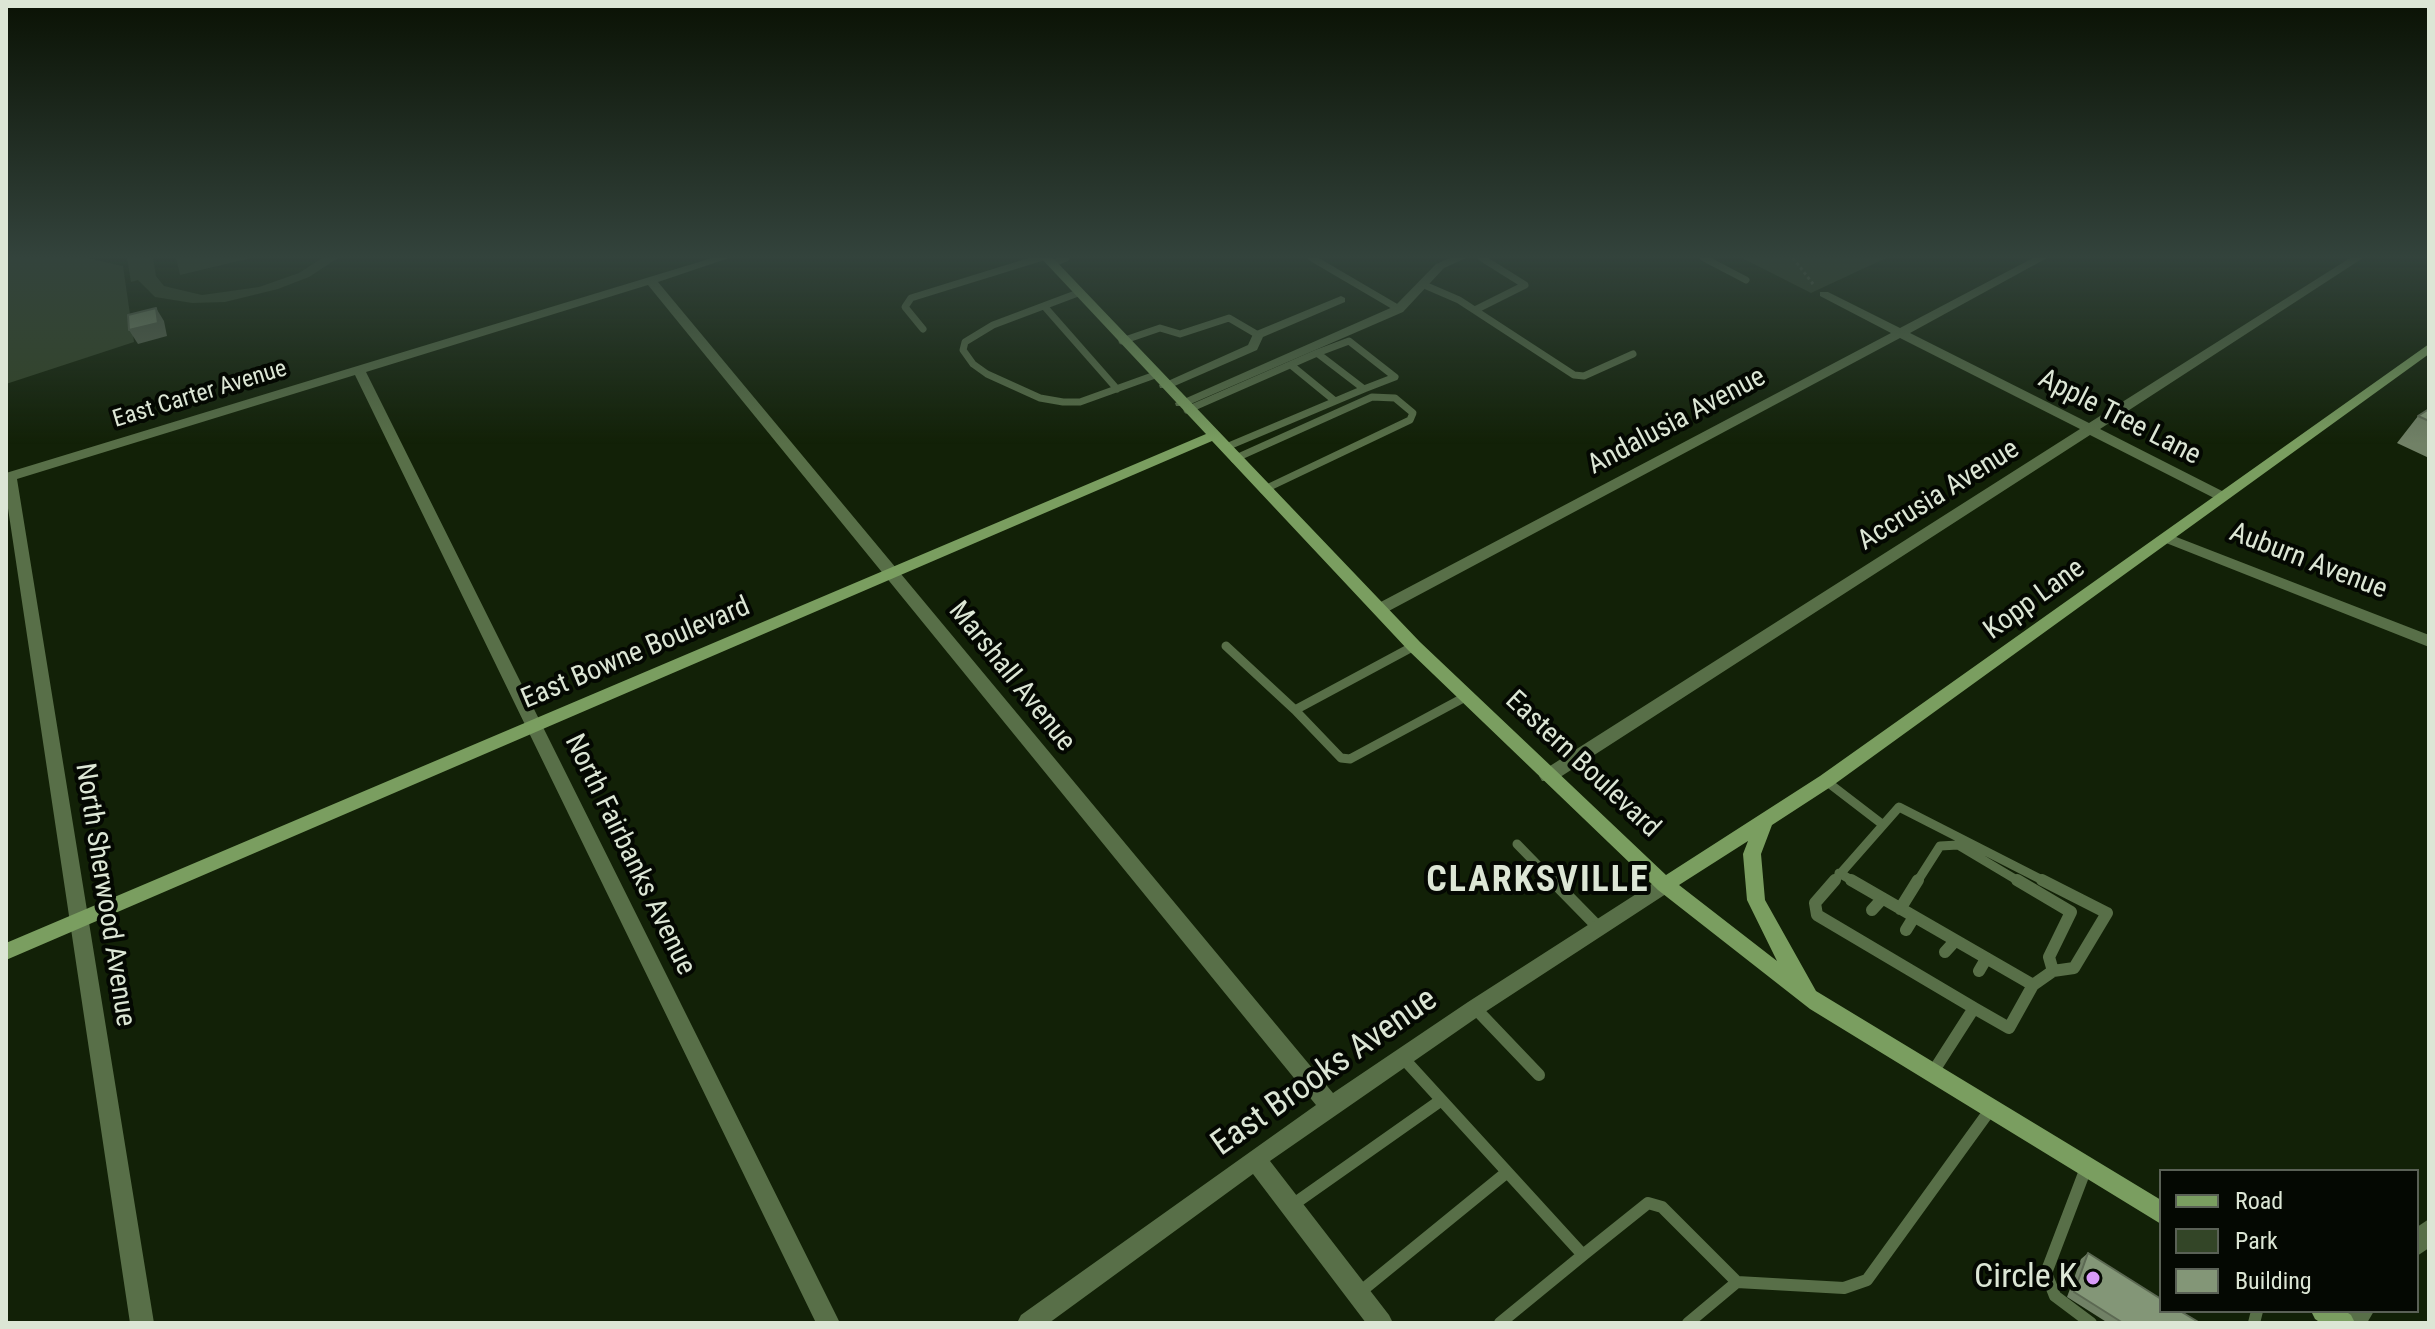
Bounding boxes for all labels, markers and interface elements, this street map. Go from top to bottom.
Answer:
street label: East Carter Avenue [110,355,290,435]
street label: Andalusia Avenue [1582,361,1772,483]
street label: Apple Tree Lane [2032,363,2206,473]
street label: Accrusia Avenue [1852,433,2026,559]
street label: Auburn Avenue [2224,517,2392,607]
street label: Kopp Lane [1978,552,2092,648]
street label: East Bowne Boulevard [517,591,755,717]
street label: Marshall Avenue [940,595,1082,759]
street label: Eastern Boulevard [1498,685,1666,845]
street label: North Fairbanks Avenue [556,729,702,981]
street label: North Sherwood Avenue [67,761,141,1029]
district label: CLARKSVILLE [1426,860,1650,904]
street label: East Brooks Avenue [1204,980,1446,1166]
legend [2159,1169,2419,1313]
text: Road [2235,1187,2283,1215]
text: Park [2235,1227,2278,1255]
place label: Circle K [1974,1258,2077,1298]
text: Building [2235,1267,2312,1295]
marker: Circle K [2084,1269,2102,1287]

